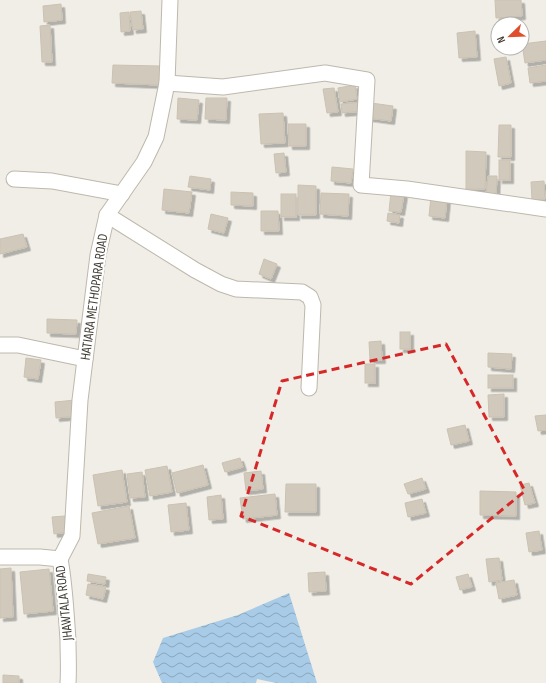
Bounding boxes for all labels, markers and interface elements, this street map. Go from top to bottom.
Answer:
north arrow [490,16,530,56]
text: N [494,34,508,45]
street label: HATIARA METHOPARA ROAD [77,233,111,361]
street label: JHAWTALA ROAD [52,564,77,642]

